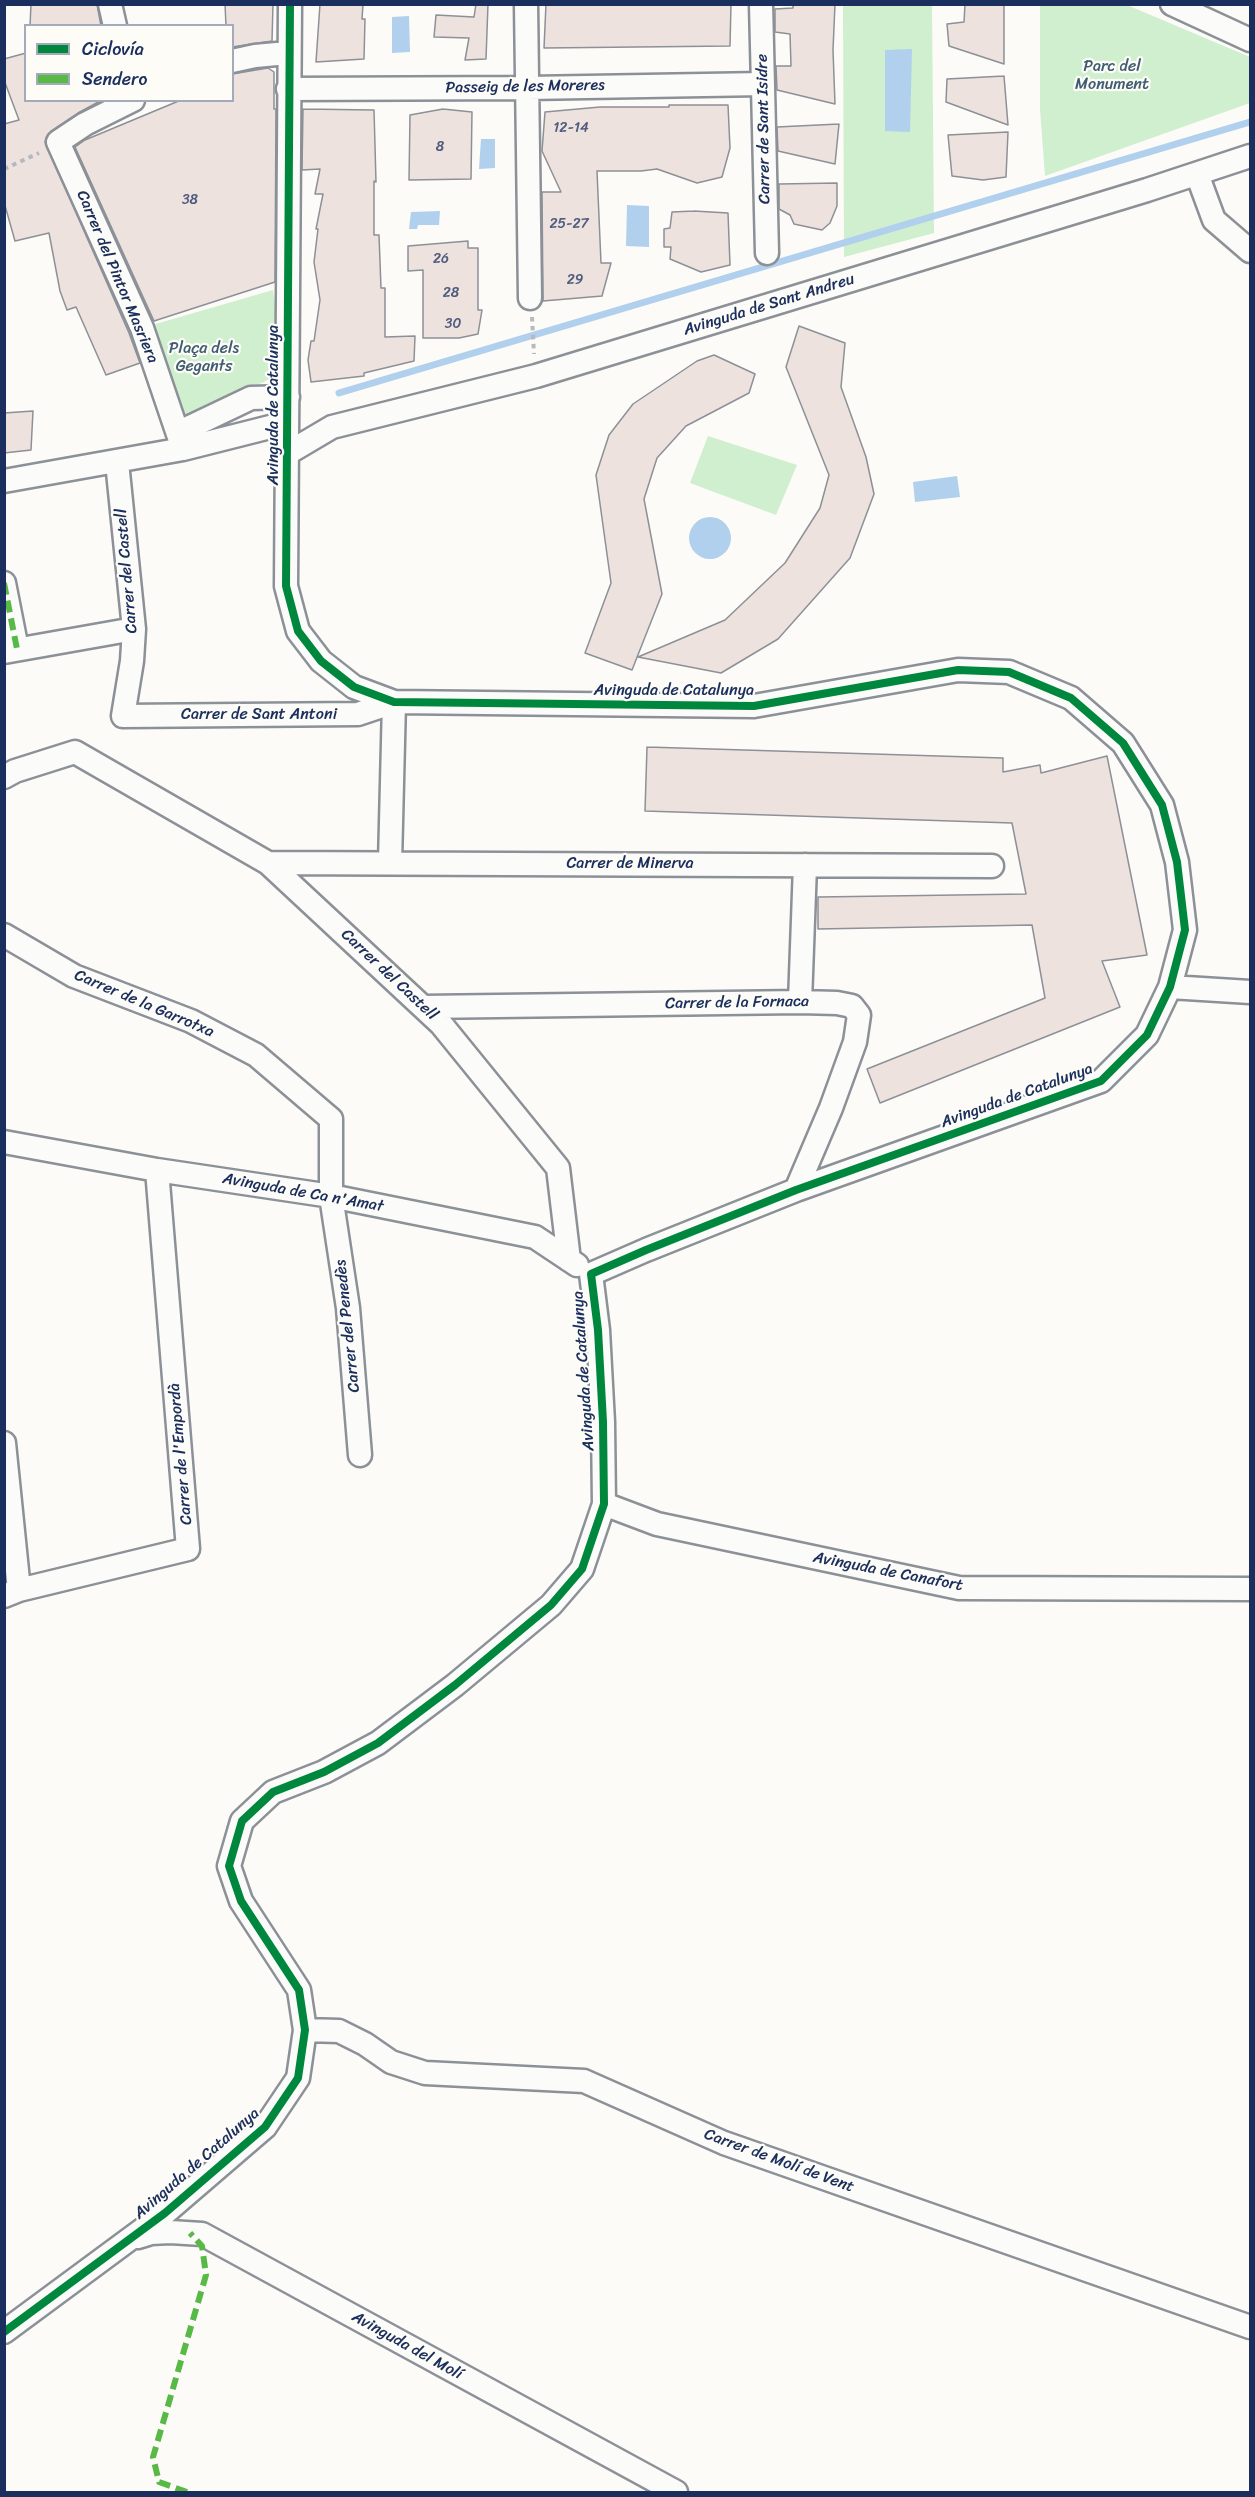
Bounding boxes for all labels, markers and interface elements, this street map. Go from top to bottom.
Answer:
legend [24,24,234,102]
text: Ciclovía [82,33,144,65]
street label: Carrer de Sant Isidre [753,54,775,204]
park label: Parc del Monument [1075,57,1149,95]
text: Sendero [82,63,147,95]
street label: Passeig de les Moreres [445,76,605,98]
house number: 12-14 [553,120,589,136]
house number: 8 [436,139,444,155]
street label: Carrer del Pintor Masriera [72,188,162,366]
house number: 38 [182,192,198,208]
house number: 25-27 [549,216,589,232]
house number: 26 [433,251,449,267]
street label: Avinguda de Sant Andreu [681,270,857,340]
house number: 29 [567,272,583,288]
house number: 28 [443,285,459,301]
house number: 30 [445,316,461,332]
street label: Avinguda de Catalunya [264,325,284,485]
park label: Plaça dels Gegants [169,339,239,377]
street label: Carrer del Castell [112,508,142,634]
street label: Avinguda de Catalunya [594,681,754,701]
street label: Carrer de Sant Antoni [181,705,337,725]
street label: Carrer de Minerva [566,854,694,874]
street label: Carrer del Castell [337,925,441,1025]
street label: Carrer de la Garrotxa [71,966,217,1042]
street label: Carrer de la Fornaca [665,992,809,1014]
street label: Avinguda de Catalunya [938,1060,1096,1132]
street label: Avinguda de Ca n'Amat [221,1169,385,1217]
street label: Carrer del Penedès [331,1259,365,1393]
street label: Avinguda de Catalunya [569,1290,599,1452]
street label: Carrer de l'Empordà [165,1382,197,1526]
street label: Avinguda de Canafort [811,1548,965,1596]
street label: Avinguda de Catalunya [130,2104,264,2224]
street label: Carrer de Molí de Vent [701,2125,857,2197]
street label: Avinguda del Molí [348,2308,466,2384]

